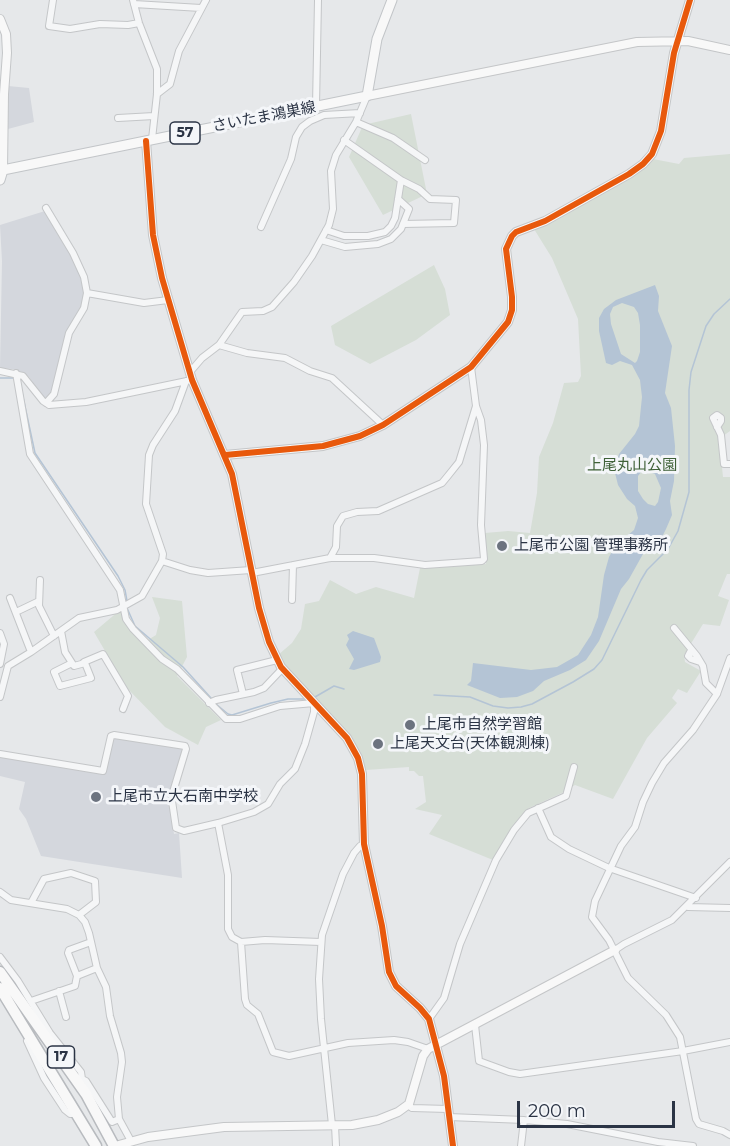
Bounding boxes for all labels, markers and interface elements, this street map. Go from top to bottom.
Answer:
street label: さいたま鴻巣線 [211,98,317,136]
road number: 57 [170,122,200,144]
park label: 上尾丸山公園 [587,457,677,475]
place label: 上尾市公園 管理事務所 [514,537,668,555]
marker: 上尾市公園 管理事務所 [495,539,509,553]
place label: 上尾市自然学習館 [422,716,542,734]
marker: 上尾市自然学習館 [403,718,417,732]
place label: 上尾天文台(天体観測棟) [390,735,550,753]
marker: 上尾天文台(天体観測棟) [371,737,385,751]
place label: 上尾市立大石南中学校 [108,788,258,806]
marker: 上尾市立大石南中学校 [89,790,103,804]
road number: 17 [48,1046,74,1068]
scale bar [520,1089,678,1127]
text: 200 m [528,1100,586,1122]

